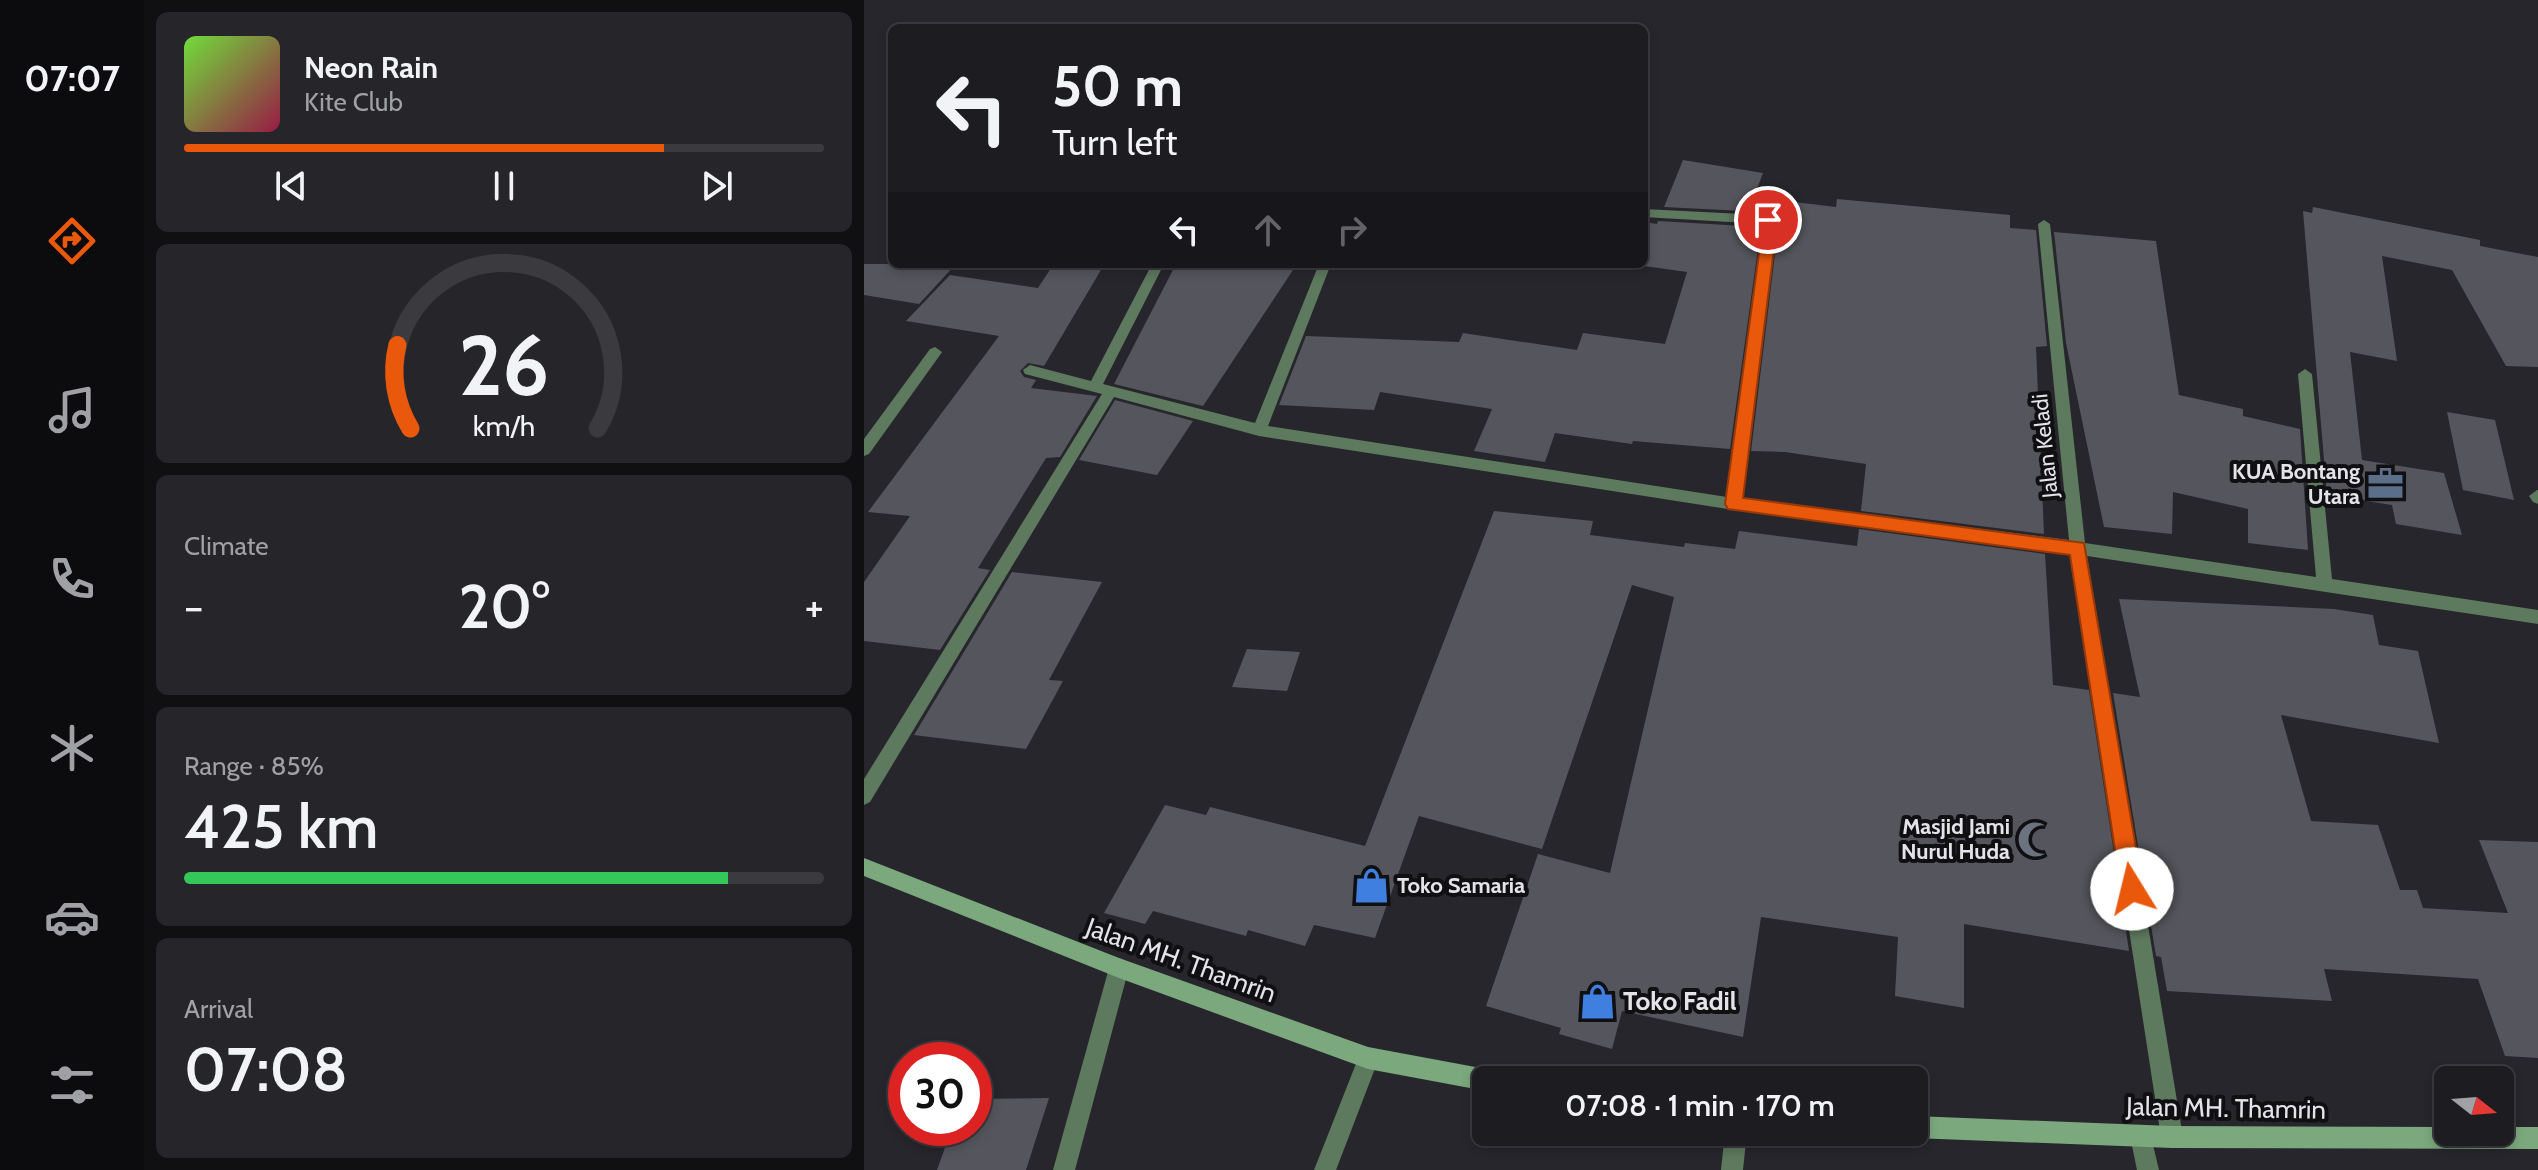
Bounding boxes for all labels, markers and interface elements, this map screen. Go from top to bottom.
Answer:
text: Neon Rain [304,49,438,86]
text: 50 m [1052,52,1183,120]
text: 07:07 [24,56,120,100]
icon: left [920,56,1024,160]
text: Kite Club [304,86,403,118]
text: Turn left [1052,120,1177,164]
icon: previous [269,164,313,208]
icon: pause [482,164,526,208]
icon: next [695,164,739,208]
pin [1734,186,1802,254]
icon: arrive [1746,198,1790,242]
icon: left [1162,208,1206,252]
icon: ahead [1246,208,1290,252]
icon: right [1330,208,1374,252]
icon: directions [44,213,100,269]
text: 26 [459,315,549,416]
icon: music [44,382,100,438]
street label: Jalan Keladi [2026,393,2064,500]
text: km/h [473,409,535,444]
place label: KUA Bontang Utara [2232,458,2360,510]
office icon: KUA Bontang Utara [2367,465,2405,503]
text: Climate [184,530,269,562]
icon: phone [44,551,100,607]
text: 20° [458,570,550,643]
text: − [184,580,203,633]
text: + [805,580,824,633]
icon: climate [44,720,100,776]
text: Range · 85% [184,750,324,782]
text: 425 km [184,790,378,863]
place label: Masjid Jami Nurul Huda [1901,813,2010,865]
mosque icon: Masjid Jami Nurul Huda [2017,820,2055,858]
position arrow [2090,847,2174,931]
shop icon: Toko Samaria [1352,866,1390,904]
place label: Toko Samaria [1397,872,1525,899]
icon: car [44,889,100,945]
street label: Jalan MH. Thamrin [1081,910,1280,1009]
shop icon: Toko Fadil [1578,982,1616,1020]
place label: Toko Fadil [1623,985,1737,1017]
text: Arrival [184,993,253,1025]
text: 07:08 [184,1033,348,1106]
speed limit sign: 30 [888,1042,992,1146]
icon: filters [44,1057,100,1113]
north arrow [2434,1066,2514,1146]
map controls [2434,1066,2514,1146]
text: 07:08 · 1 min · 170 m [1565,1087,1835,1124]
street label: Jalan MH. Thamrin [2125,1090,2326,1126]

